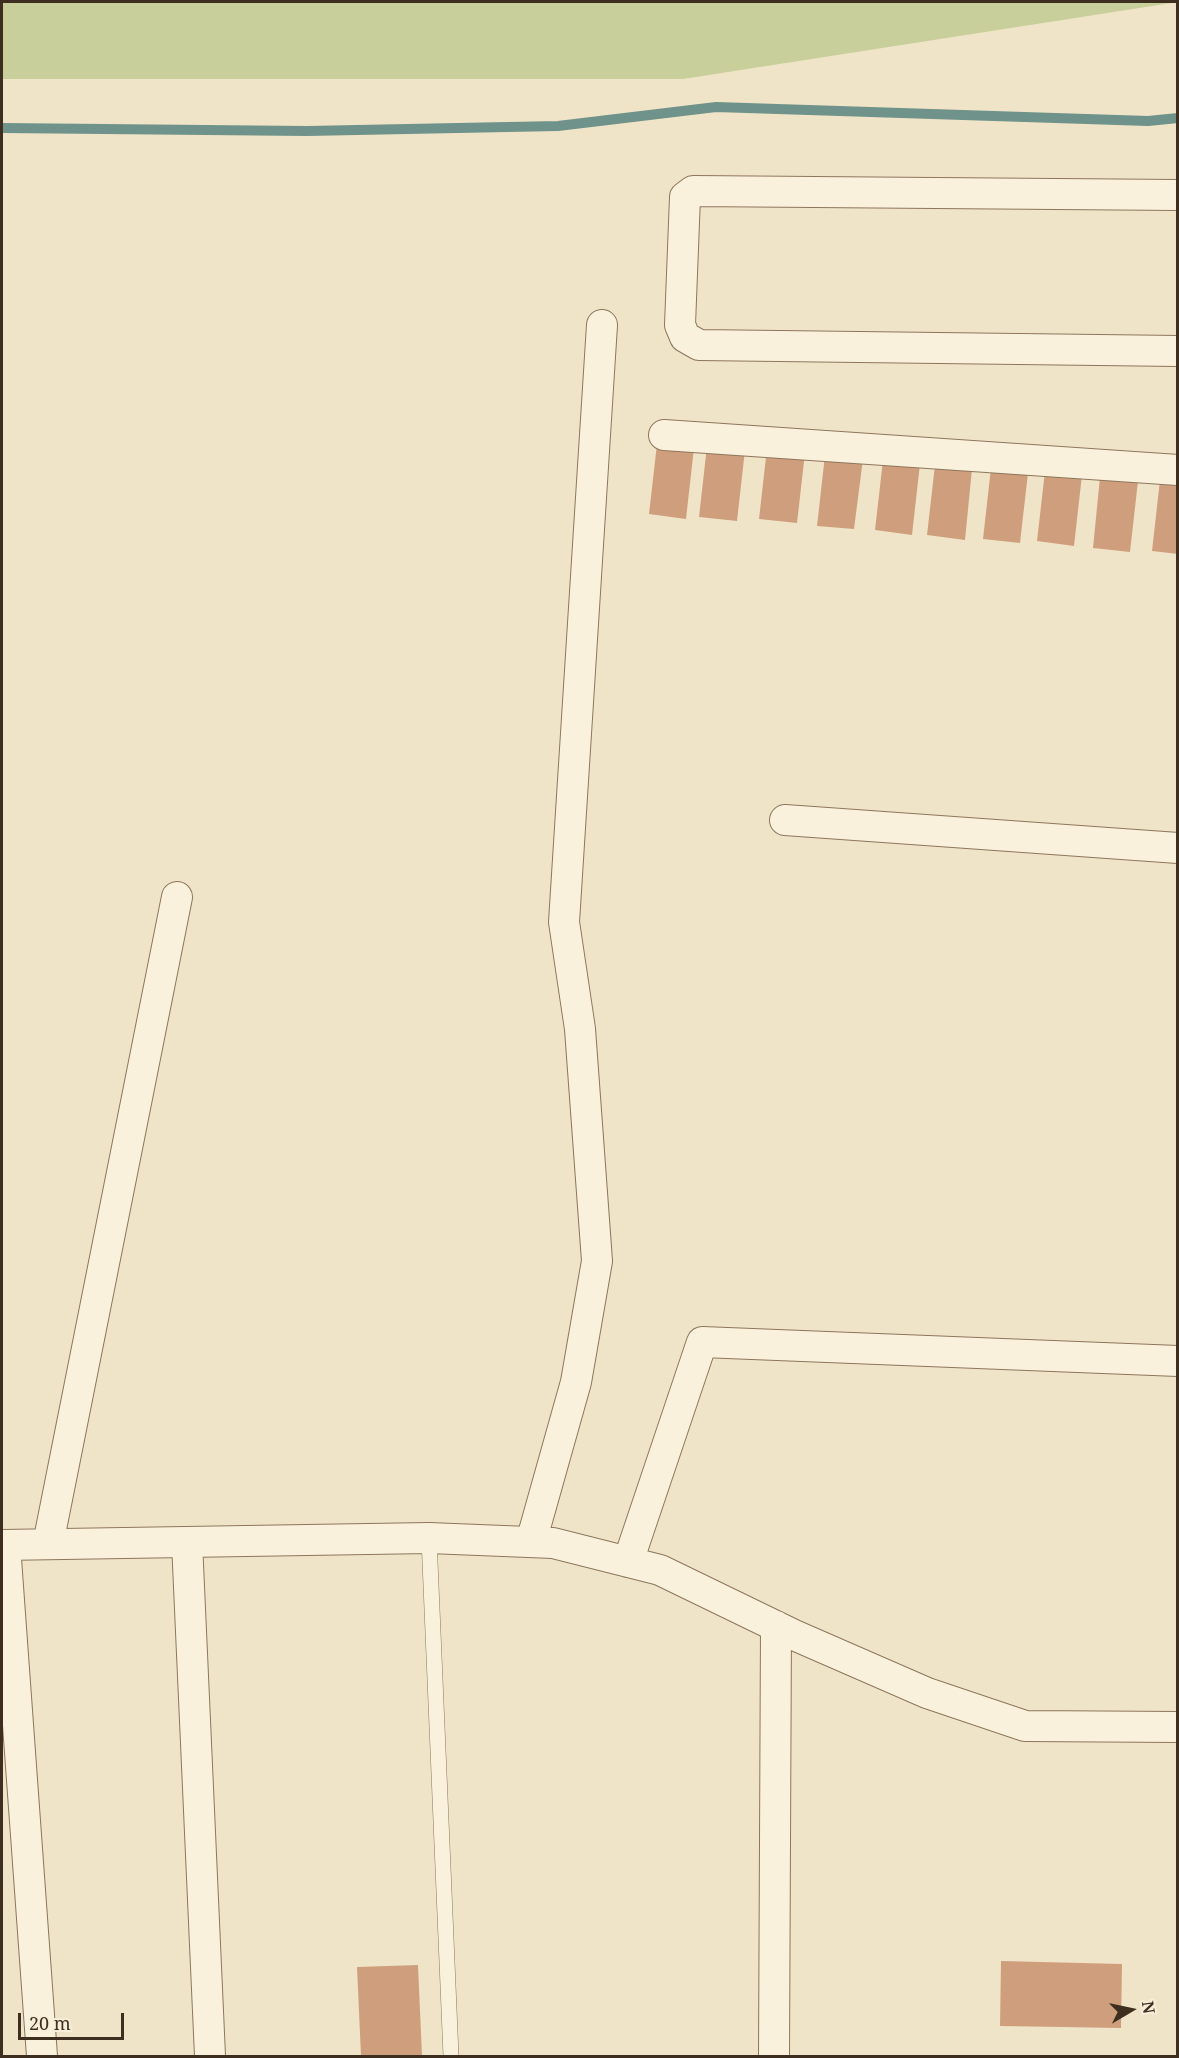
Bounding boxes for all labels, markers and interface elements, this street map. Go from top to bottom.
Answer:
north arrow [1101,1980,1161,2040]
text: N [1137,1999,1161,2015]
scale bar [21,2001,128,2039]
text: 20 m [29,2011,71,2035]

